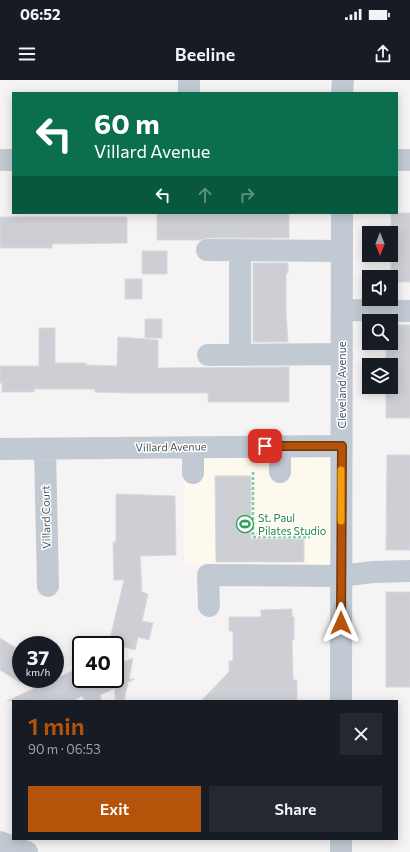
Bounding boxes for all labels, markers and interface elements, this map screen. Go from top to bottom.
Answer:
text: 06:52 [20,5,60,23]
icon: menu [16,43,38,65]
text: Beeline [175,43,235,65]
icon: share [372,43,394,65]
text: 60 m [94,106,160,140]
icon: left [28,108,80,160]
text: Villard Avenue [94,140,210,162]
icon: left [152,184,174,206]
icon: ahead [194,184,216,206]
icon: right [236,184,258,206]
north arrow [362,226,398,262]
map controls [362,226,398,394]
button: sound [362,270,398,306]
button: search [362,314,398,350]
street label: Cleveland Avenue [335,341,348,429]
button: layers [362,358,398,394]
pin [248,429,282,463]
icon: arrive [254,435,276,457]
street label: Villard Avenue [135,439,207,454]
street label: Villard Court [38,485,53,549]
place label: St. Paul Pilates Studio [258,511,327,537]
sports icon: St. Paul Pilates Studio [235,514,255,534]
position arrow [320,602,362,644]
speed limit sign: 40 [72,636,124,688]
text: 37 [27,645,49,669]
text: km/h [26,666,50,678]
text: 1 min [28,711,85,740]
button: close [340,713,382,755]
text: 90 m · 06:53 [28,741,101,757]
button: Exit [28,786,201,832]
button: Share [209,786,382,832]

